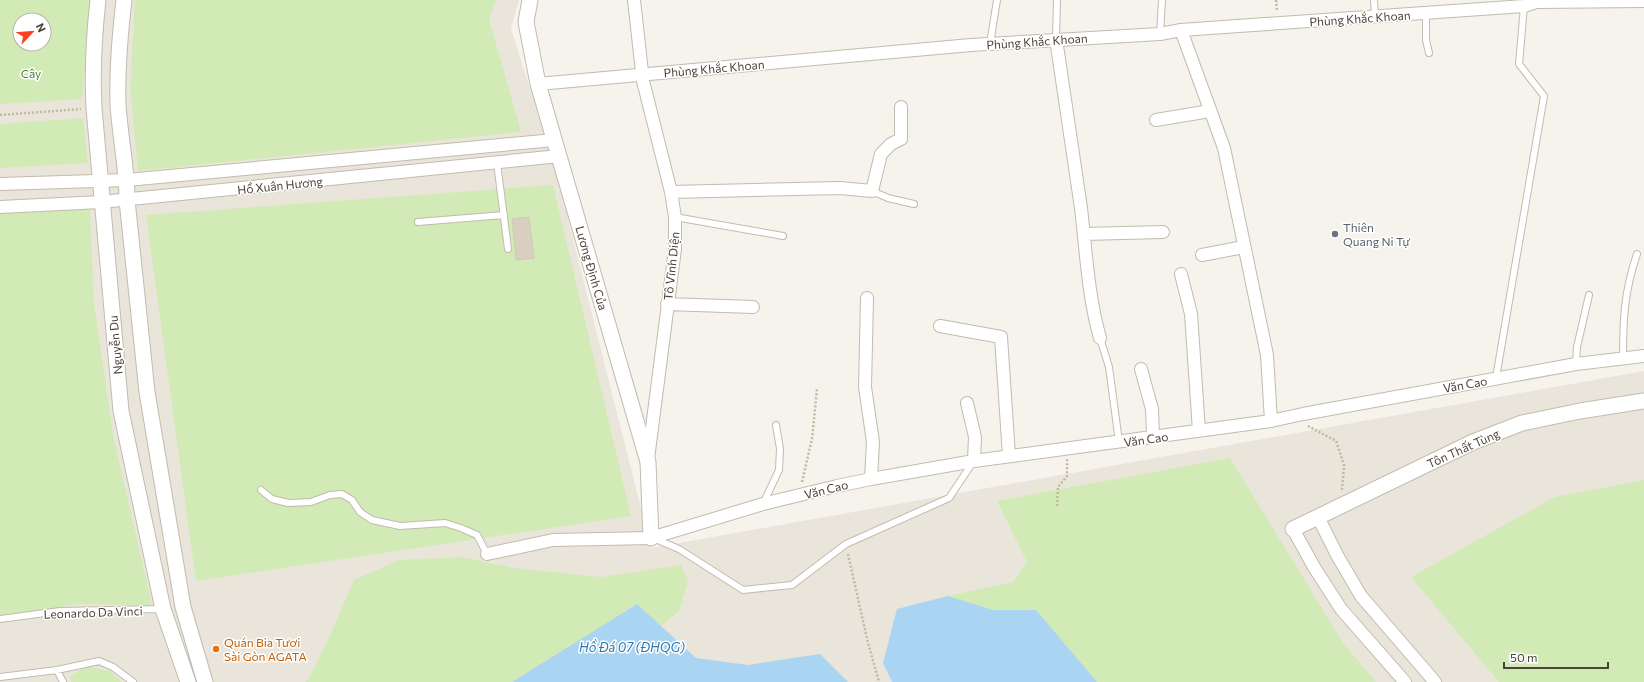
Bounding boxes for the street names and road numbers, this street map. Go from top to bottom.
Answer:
street label: Phùng Khắc Khoan [1309,7,1411,29]
street label: Phùng Khắc Khoan [986,30,1088,52]
street label: Phùng Khắc Khoan [663,57,765,79]
street label: Hồ Xuân Hương [236,173,324,196]
street label: Lương Định Của [573,224,611,312]
street label: Tô Vĩnh Diện [660,231,682,301]
street label: Nguyễn Du [105,315,125,375]
street label: Văn Cao [1442,373,1488,395]
street label: Tôn Thất Tùng [1425,426,1502,470]
street label: Văn Cao [1123,429,1169,449]
street label: Văn Cao [803,477,849,501]
street label: Leonardo Da Vinci [43,603,143,621]

